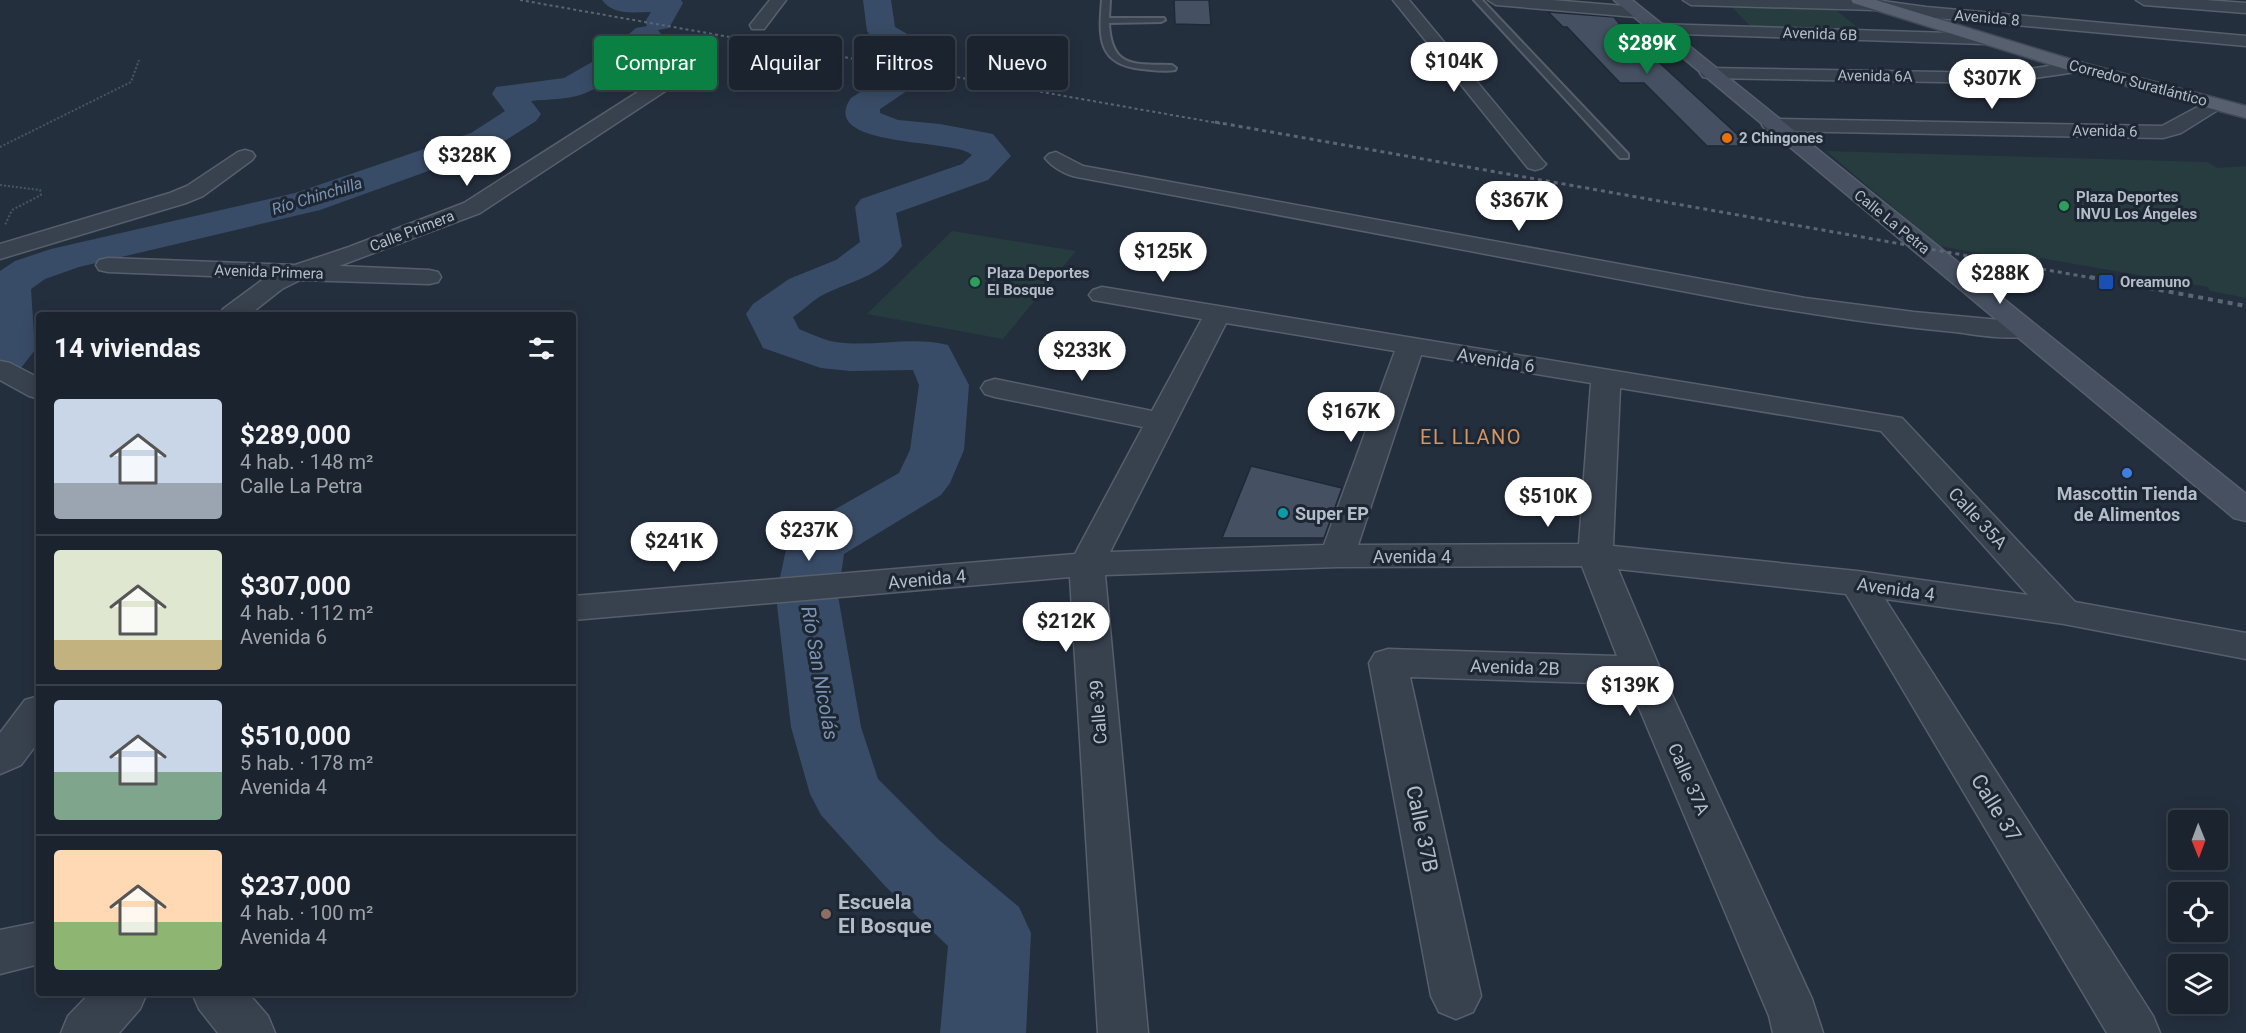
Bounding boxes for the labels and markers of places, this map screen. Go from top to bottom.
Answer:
pin: $289K [1605,24,1689,75]
pin: $104K [1412,42,1496,93]
pin: $307K [1950,59,2034,110]
place label: 2 Chingones [1739,129,1823,147]
marker: 2 Chingones [1720,131,1734,145]
pin: $328K [425,136,509,187]
pin: $367K [1477,181,1561,232]
place label: Plaza Deportes INVU Los Ángeles [2076,188,2197,223]
marker: Plaza Deportes INVU Los Ángeles [2057,199,2071,213]
pin: $125K [1121,232,1205,283]
pin: $288K [1958,254,2042,305]
place label: Plaza Deportes El Bosque [987,264,1090,299]
marker: Oreamuno [2097,273,2115,291]
place label: Oreamuno [2120,273,2190,291]
marker: Plaza Deportes El Bosque [968,275,982,289]
pin: $233K [1040,331,1124,382]
pin: $167K [1309,392,1393,443]
marker: Mascottin Tienda de Alimentos [2120,466,2134,480]
pin: $510K [1506,477,1590,528]
place label: Mascottin Tienda de Alimentos [2057,483,2198,525]
place label: Super EP [1295,503,1369,524]
marker: Super EP [1276,506,1290,520]
pin: $237K [767,511,851,562]
pin: $241K [632,522,716,573]
pin: $212K [1024,602,1108,653]
pin: $139K [1588,666,1672,717]
place label: Escuela El Bosque [838,890,932,938]
marker: Escuela El Bosque [819,907,833,921]

